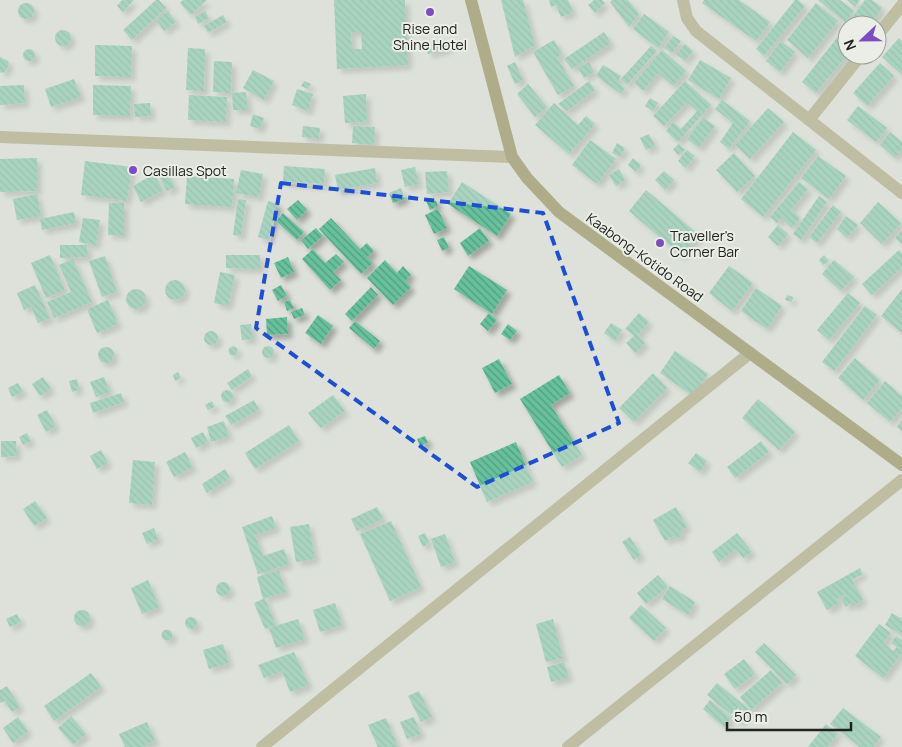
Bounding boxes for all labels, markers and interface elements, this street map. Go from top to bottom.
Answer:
marker: Rise and Shine Hotel [424,6,436,18]
north arrow [837,15,887,65]
place label: Rise and Shine Hotel [393,19,467,54]
text: N [839,37,860,53]
place label: Casillas Spot [143,161,227,180]
marker: Casillas Spot [127,164,139,176]
street label: Kaabong-Kotido Road [583,208,707,306]
place label: Traveller's Corner Bar [670,226,739,261]
marker: Traveller's Corner Bar [654,237,666,249]
scale bar [727,700,851,732]
text: 50 m [734,706,768,727]

